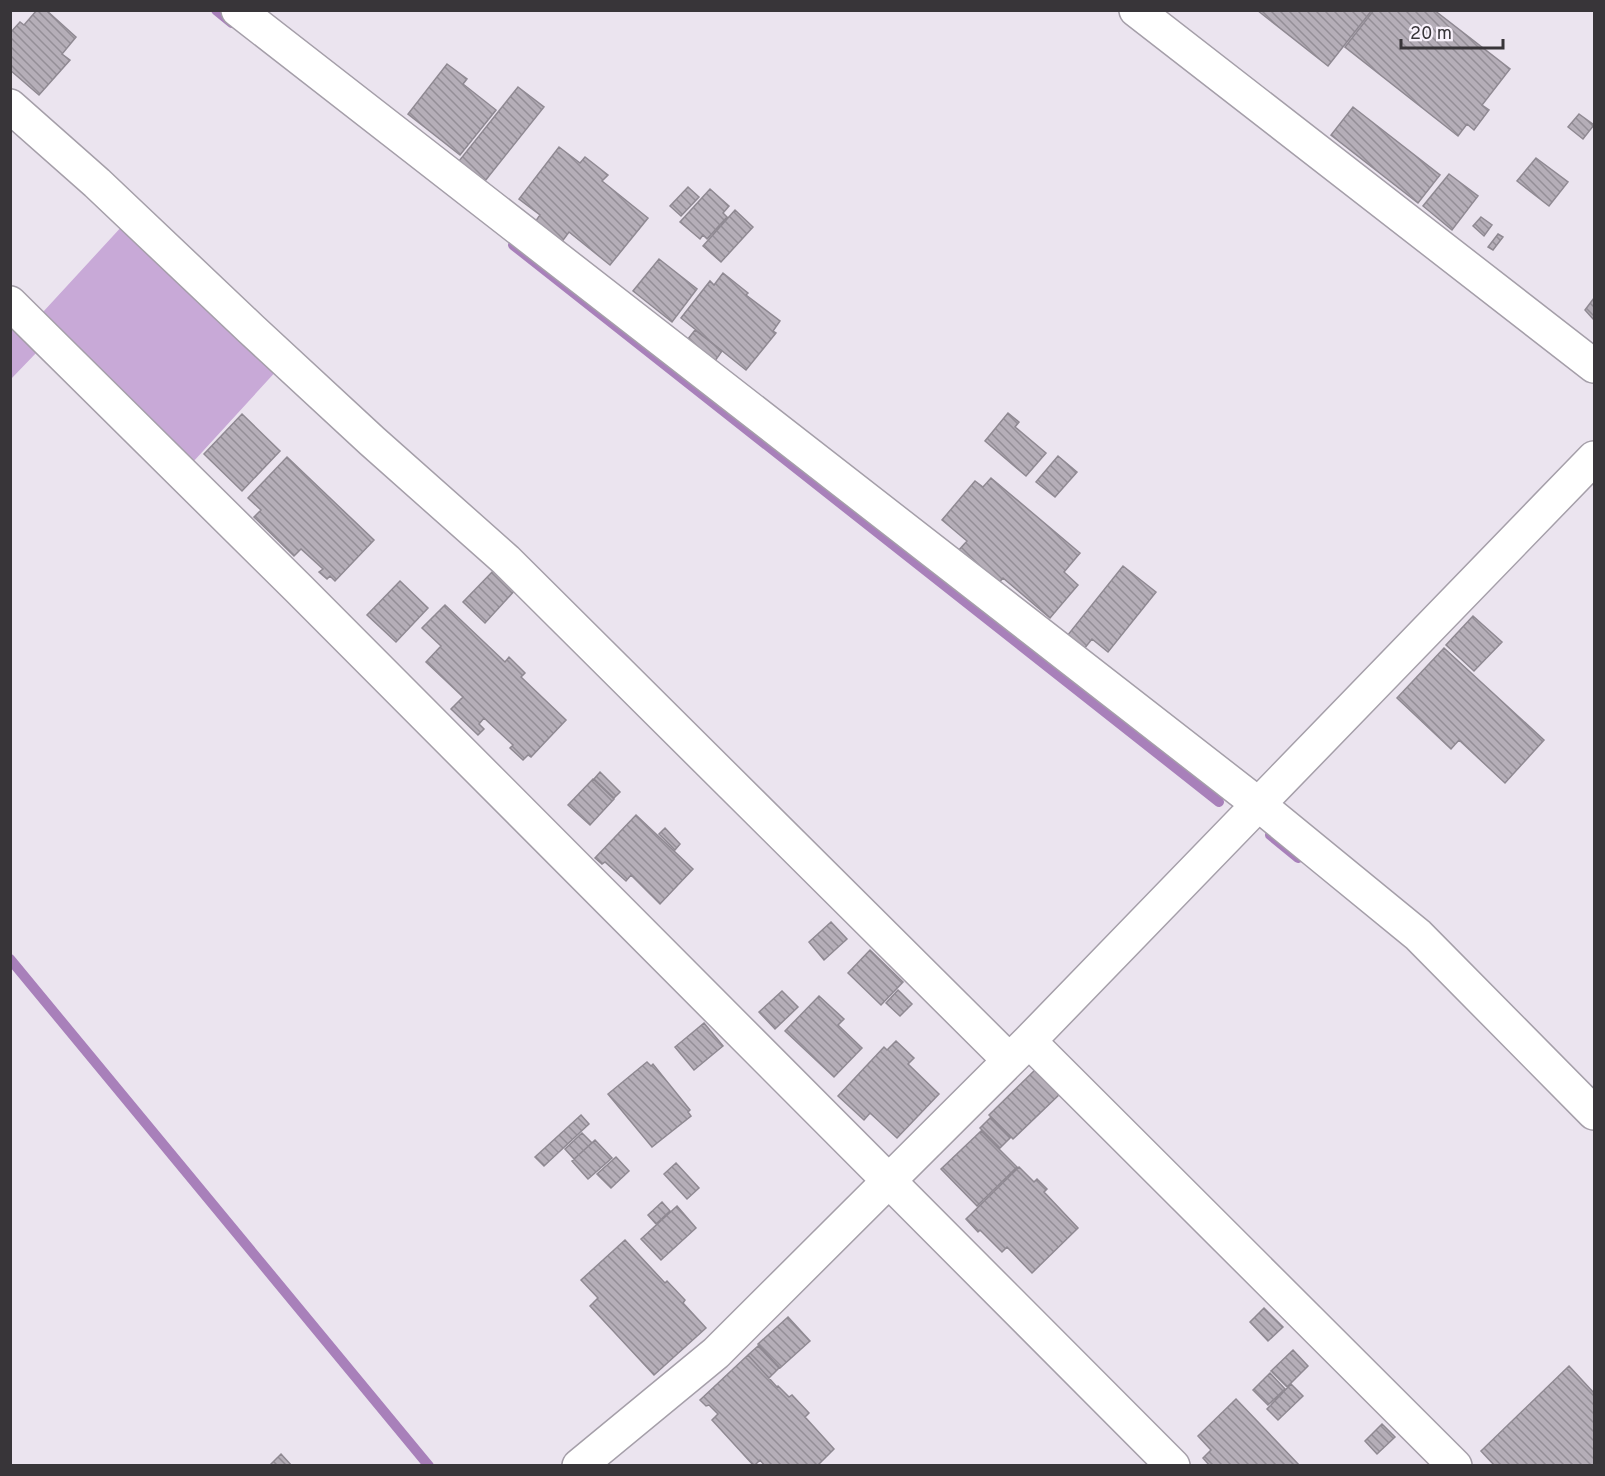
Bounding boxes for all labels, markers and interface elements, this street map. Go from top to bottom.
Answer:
scale bar [1401,12,1503,50]
text: 20 m [1410,23,1452,46]

